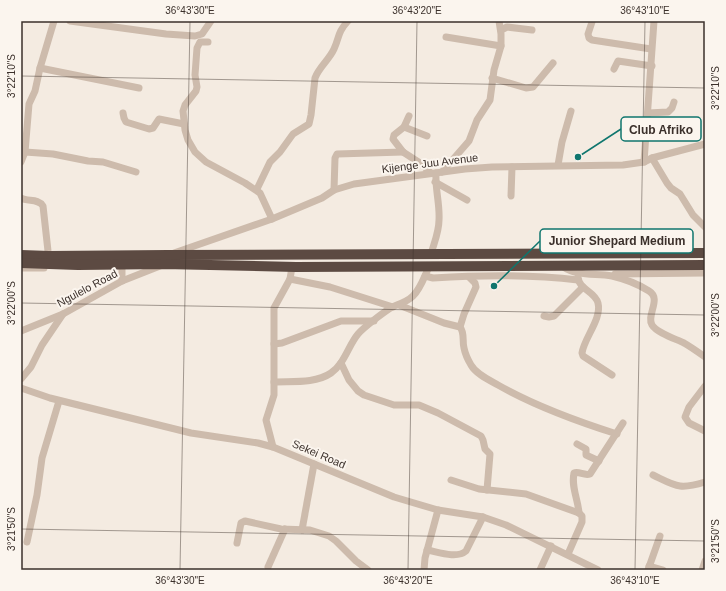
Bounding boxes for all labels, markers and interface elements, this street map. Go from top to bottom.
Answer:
text: 36°43'30"E [165,5,215,16]
text: 36°43'20"E [392,5,442,16]
text: 36°43'10"E [620,5,670,16]
text: 3°22'10"S [6,54,17,98]
text: 3°22'10"S [710,66,721,110]
callout: Club Afriko [621,117,701,141]
text: Club Afriko [629,123,693,137]
street label: Kijenge Juu Avenue [381,151,479,175]
callout: Junior Shepard Medium [540,229,693,253]
text: Junior Shepard Medium [549,234,685,248]
street label: Ngulelo Road [55,267,119,309]
text: 3°22'00"S [6,281,17,325]
text: 3°22'00"S [710,293,721,337]
street label: Sekei Road [290,437,348,471]
text: 3°21'50"S [6,507,17,551]
text: 3°21'50"S [710,519,721,563]
text: 36°43'30"E [155,575,205,586]
text: 36°43'20"E [383,575,433,586]
text: 36°43'10"E [610,575,660,586]

